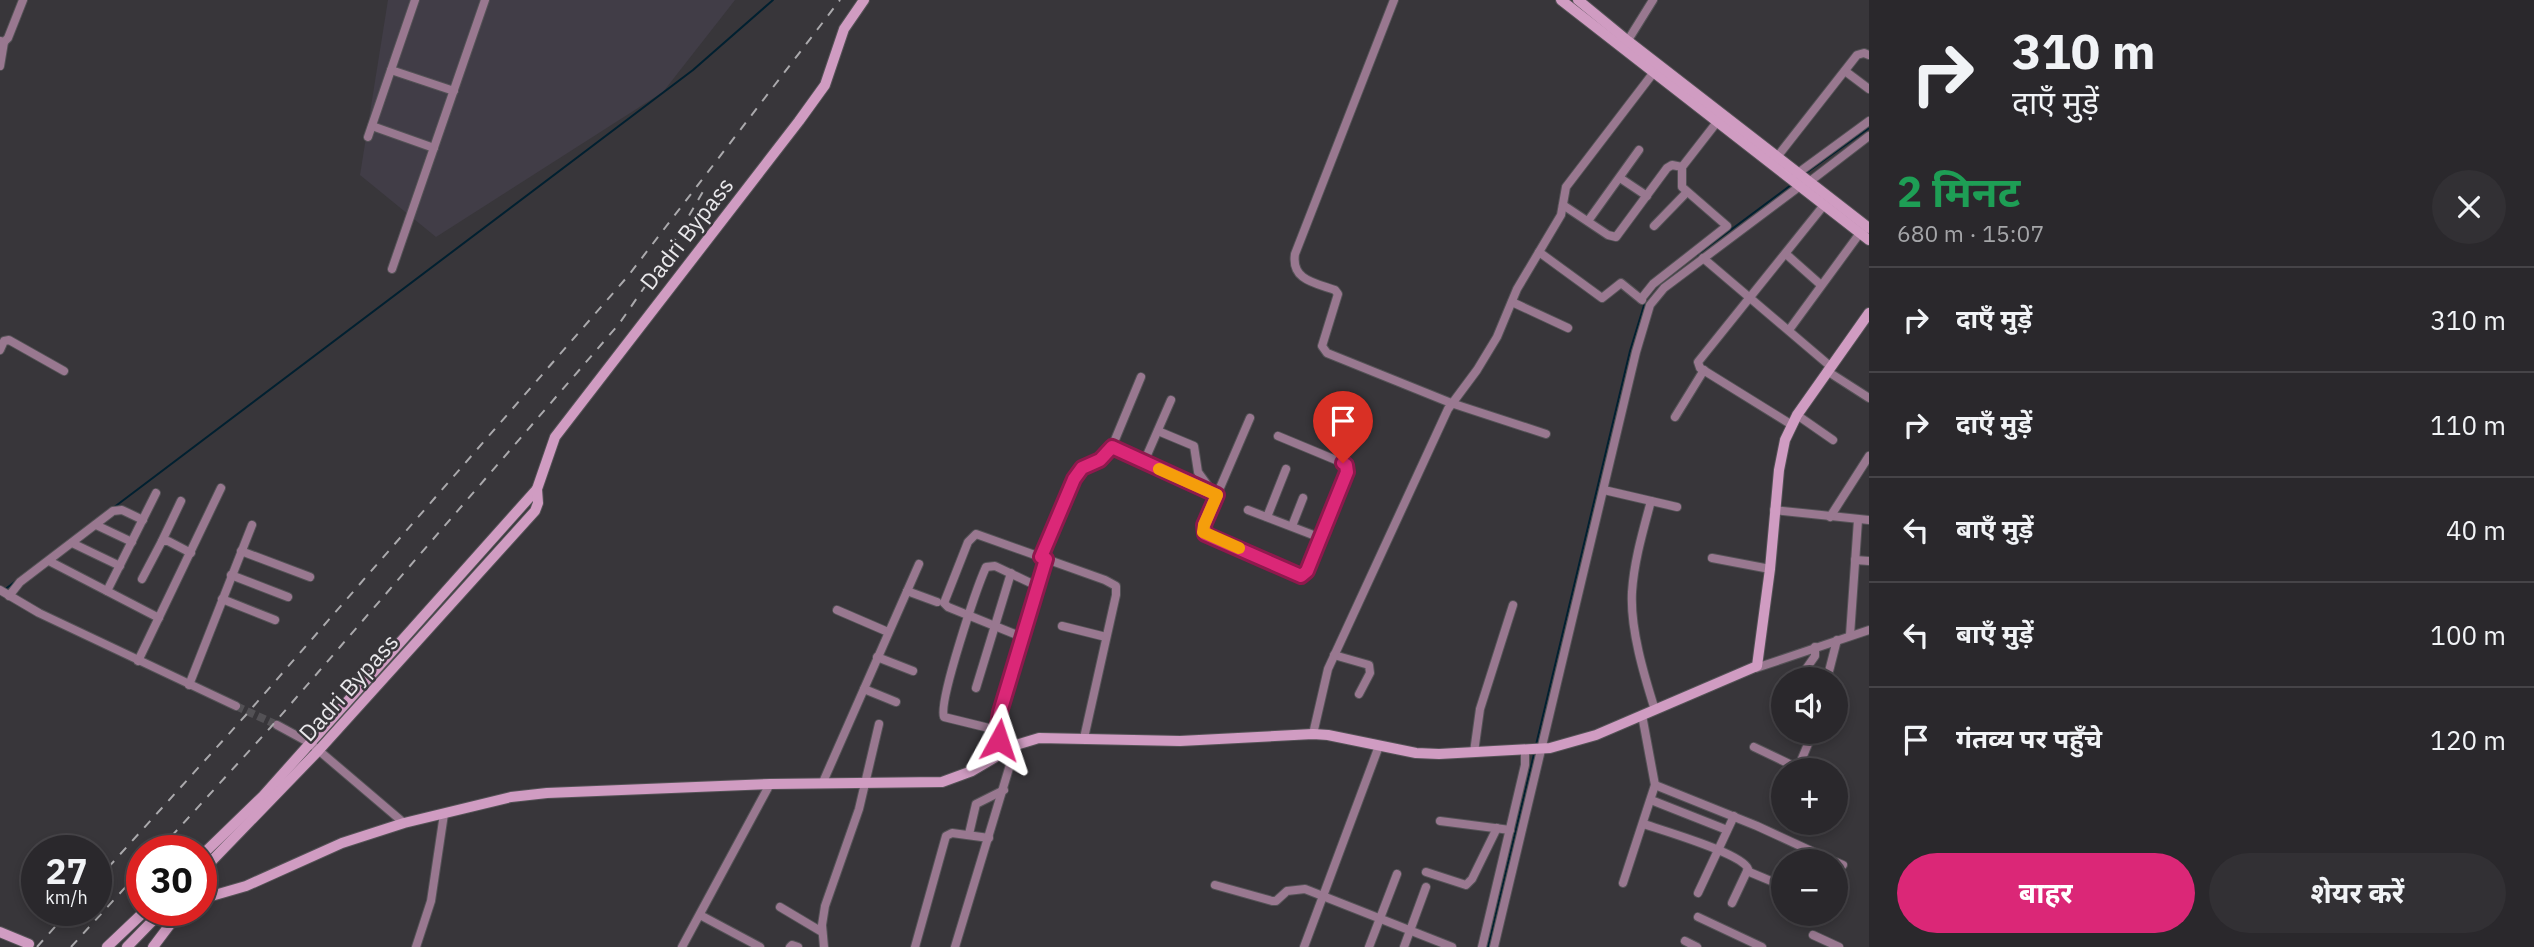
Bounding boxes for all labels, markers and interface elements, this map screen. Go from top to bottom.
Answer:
text: 310 m [2012,19,2156,82]
icon: right [1897,28,1988,119]
text: दाएँ मुड़ें [2012,81,2099,123]
text: 2 मिनट [1897,164,2020,219]
button: close [2432,170,2506,244]
street label: Dadri Bypass [633,171,739,295]
text: 680 m · 15:07 [1897,218,2044,248]
icon: right [1897,301,1935,339]
text: दाएँ मुड़ें [1956,301,2032,335]
text: 310 m [2430,303,2506,337]
pin [1313,391,1373,463]
icon: arrive [1324,402,1362,440]
icon: right [1897,406,1935,444]
text: दाएँ मुड़ें [1956,406,2032,440]
text: 110 m [2430,408,2506,442]
icon: left [1897,511,1935,549]
text: बाएँ मुड़ें [1956,511,2033,545]
text: 40 m [2446,513,2506,547]
icon: left [1897,616,1935,654]
text: बाएँ मुड़ें [1956,616,2033,650]
text: 100 m [2430,618,2506,652]
street label: Dadri Bypass [292,627,404,747]
map controls [1771,667,1848,926]
button: sound [1771,667,1848,744]
position arrow [962,703,1036,777]
icon: arrive [1897,721,1935,759]
text: गंतव्य पर पहुँचे [1956,721,2102,755]
text: 120 m [2430,723,2506,757]
button: + [1771,758,1848,835]
speed limit sign: 30 [126,835,217,926]
text: 27 [45,848,88,894]
button: − [1771,849,1848,926]
button: बाहर [1897,853,2195,933]
button: शेयर करें [2209,853,2506,933]
text: km/h [45,886,88,909]

